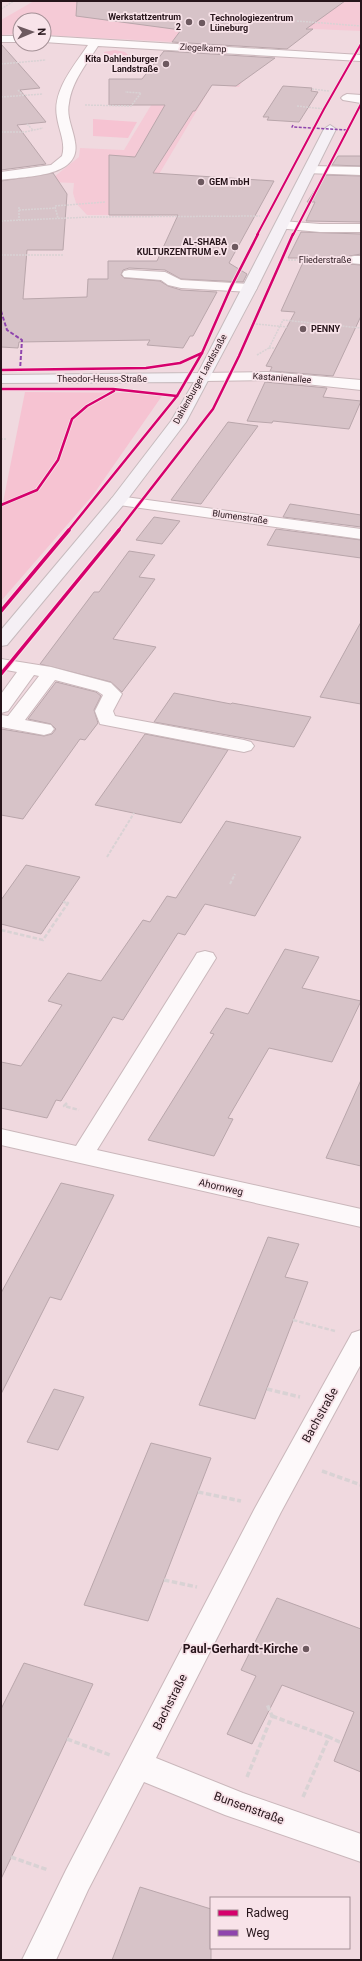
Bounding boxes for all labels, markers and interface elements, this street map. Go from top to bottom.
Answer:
north arrow [12,12,52,52]
place label: Werkstattzentrum 2 [108,12,181,32]
place label: Technologiezentrum Lüneburg [210,13,294,33]
marker: Werkstattzentrum 2 [184,17,194,27]
marker: Technologiezentrum Lüneburg [197,18,207,28]
text: N [35,28,48,36]
street label: Ziegelkamp [179,42,227,54]
place label: Kita Dahlenburger Landstraße [85,54,159,74]
marker: Kita Dahlenburger Landstraße [161,59,171,69]
marker: GEM mbH [196,177,206,187]
place label: GEM mbH [209,177,250,187]
place label: AL-SHABA KULTURZENTRUM e.V [137,237,228,257]
marker: AL-SHABA KULTURZENTRUM e.V [230,242,240,252]
street label: Fliederstraße [299,255,351,265]
marker: PENNY [298,324,308,334]
place label: PENNY [311,324,340,334]
street label: Dahlenburger Landstraße [171,332,229,426]
street label: Kastanienallee [252,371,312,385]
street label: Theodor-Heuss-Straße [57,374,147,384]
street label: Blumenstraße [212,508,269,526]
street label: Ahornweg [198,1177,244,1197]
street label: Bachstraße [299,1385,341,1445]
place label: Paul-Gerhardt-Kirche [183,1642,299,1656]
marker: Paul-Gerhardt-Kirche [301,1644,311,1654]
street label: Bachstraße [150,1672,190,1732]
street label: Bunsenstraße [212,1789,286,1827]
legend [210,1897,350,1949]
text: Radweg [246,1906,289,1920]
text: Weg [246,1926,270,1940]

